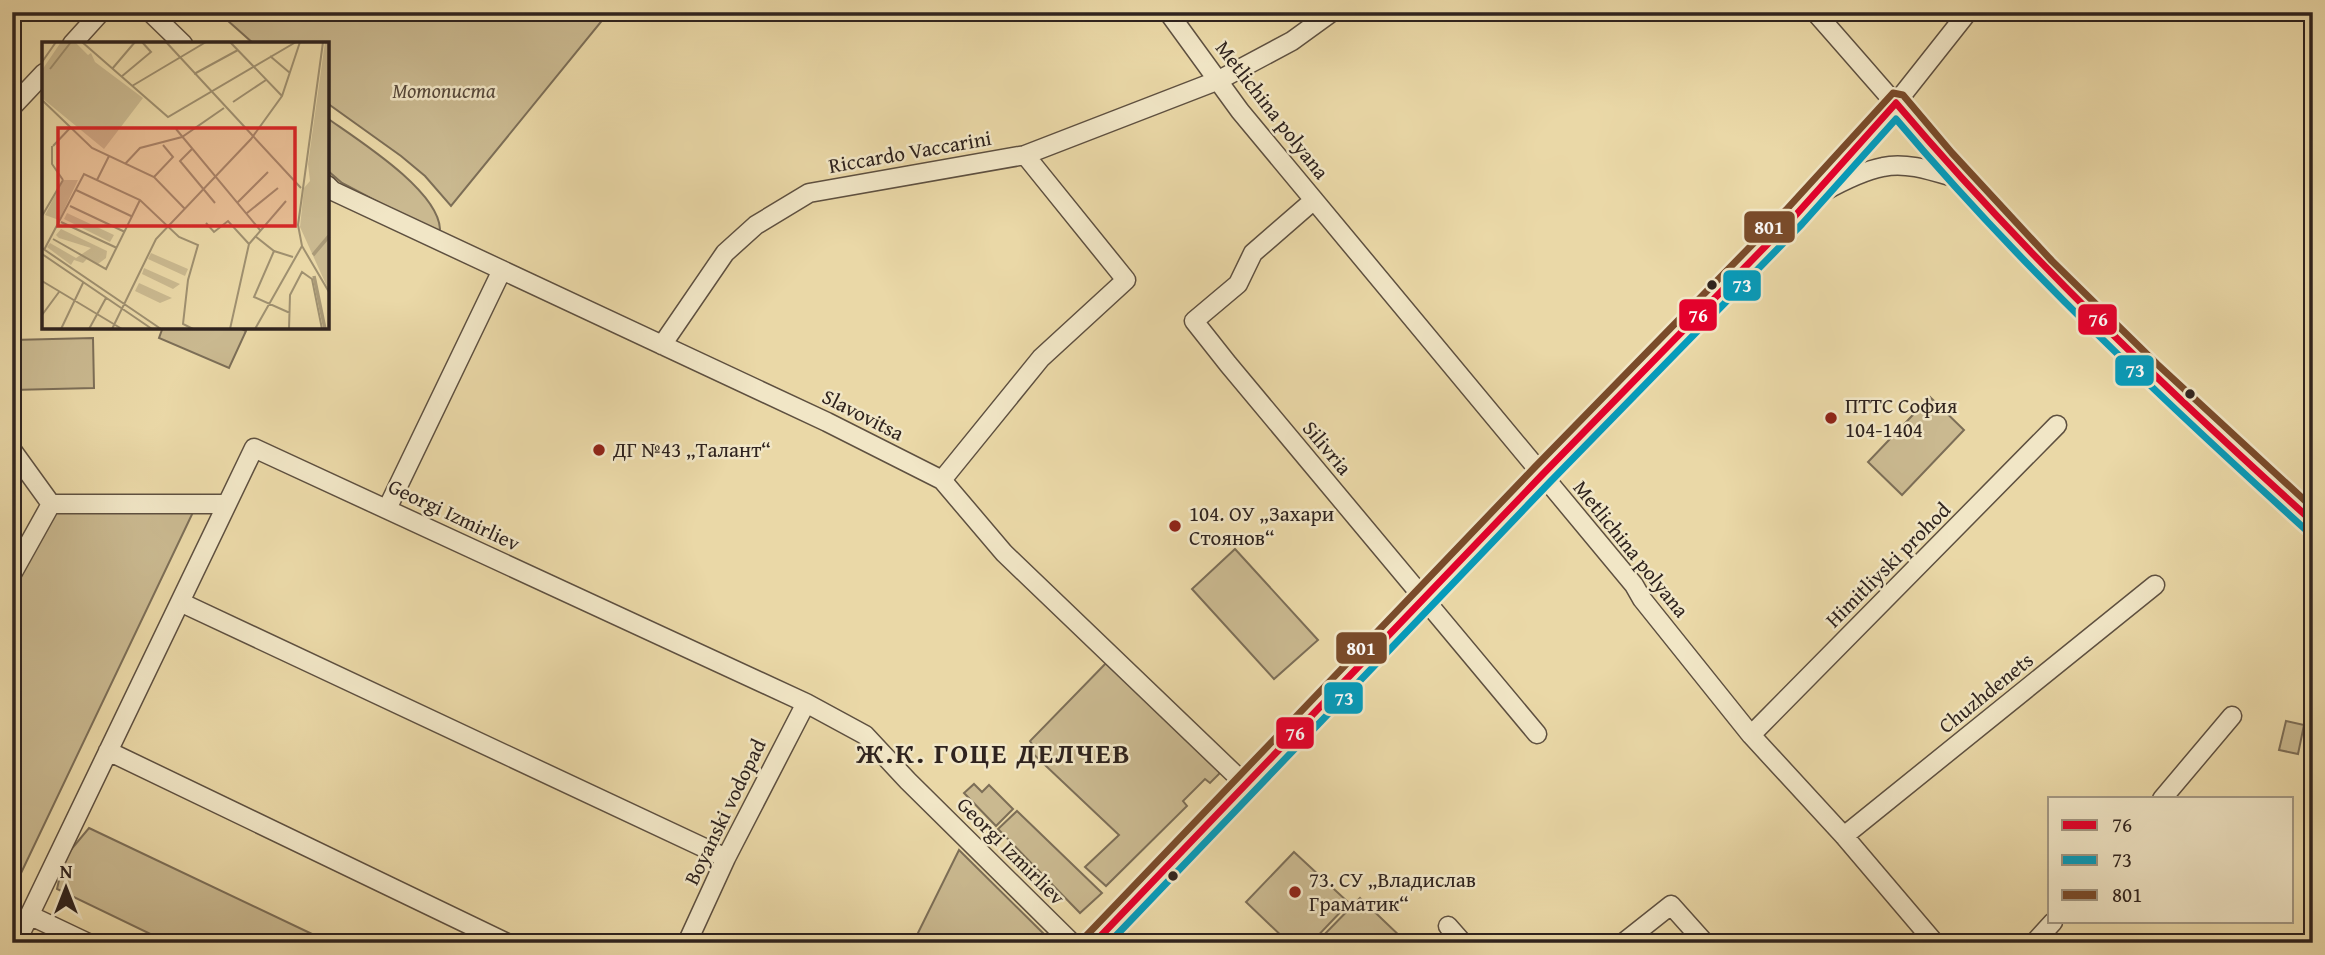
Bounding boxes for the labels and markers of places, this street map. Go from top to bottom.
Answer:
unlabelled marker [1705,278,1719,292]
unlabelled marker [2183,387,2197,401]
place label: ПТТС София 104-1404 [1845,390,1958,445]
marker: ПТТС София 104-1404 [1823,410,1839,426]
place label: ДГ №43 „Талант“ [612,434,771,465]
marker: ДГ №43 „Талант“ [591,442,607,458]
place label: 104. ОУ „Захари Стоянов“ [1189,498,1334,553]
marker: 104. ОУ „Захари Стоянов“ [1167,518,1183,534]
place label: 73. СУ „Владислав Граматик“ [1309,864,1476,919]
unlabelled marker [1166,869,1180,883]
marker: 73. СУ „Владислав Граматик“ [1287,884,1303,900]

